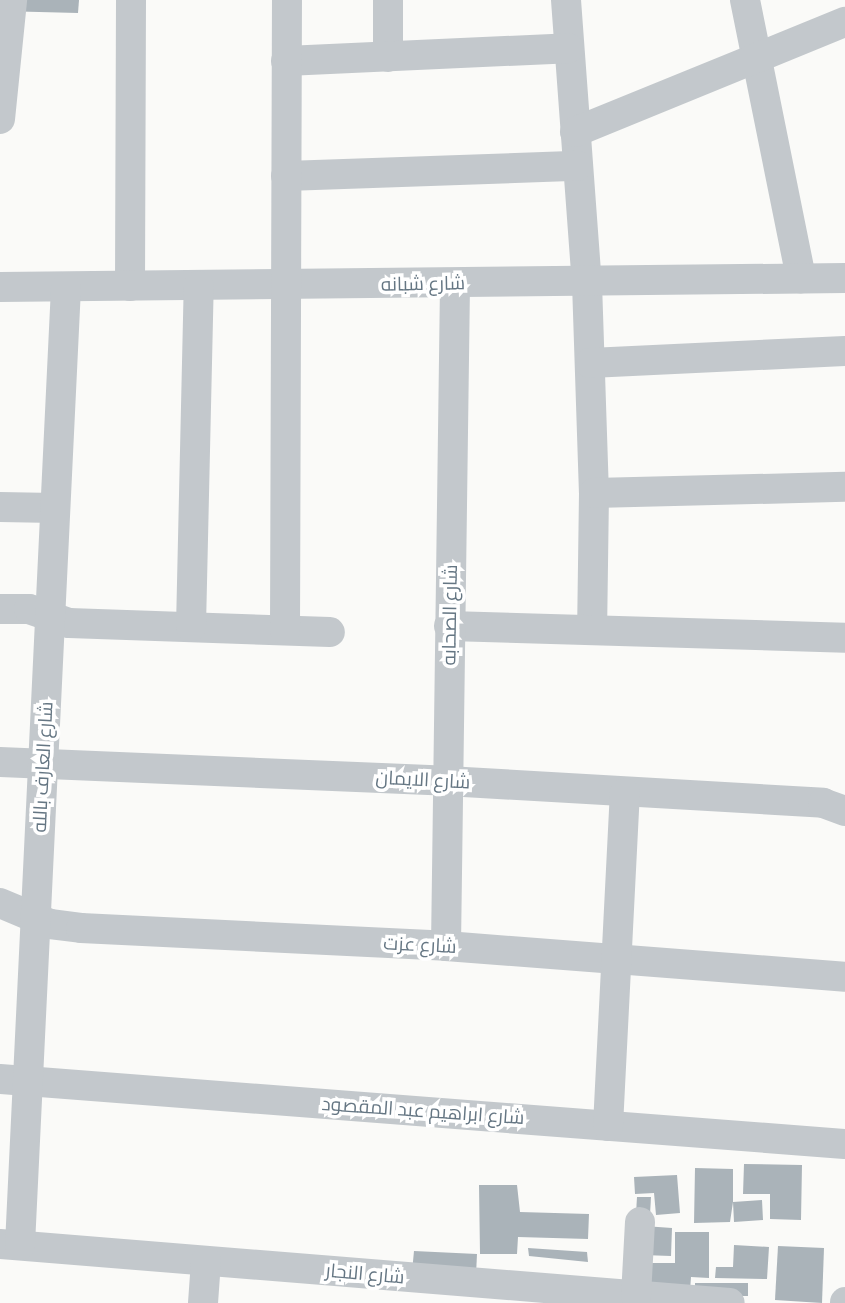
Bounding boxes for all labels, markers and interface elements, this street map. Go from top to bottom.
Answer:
street label: شارع شبانه [381,272,465,296]
street label: شارع الصحابه [438,564,462,666]
street label: شارع العارف بالله [28,701,58,833]
street label: شارع الايمان [375,766,471,794]
street label: شارع عزت [383,932,457,958]
street label: شارع ابراهيم عبد المقصود [321,1093,525,1129]
street label: شارع النجار [325,1259,405,1289]

